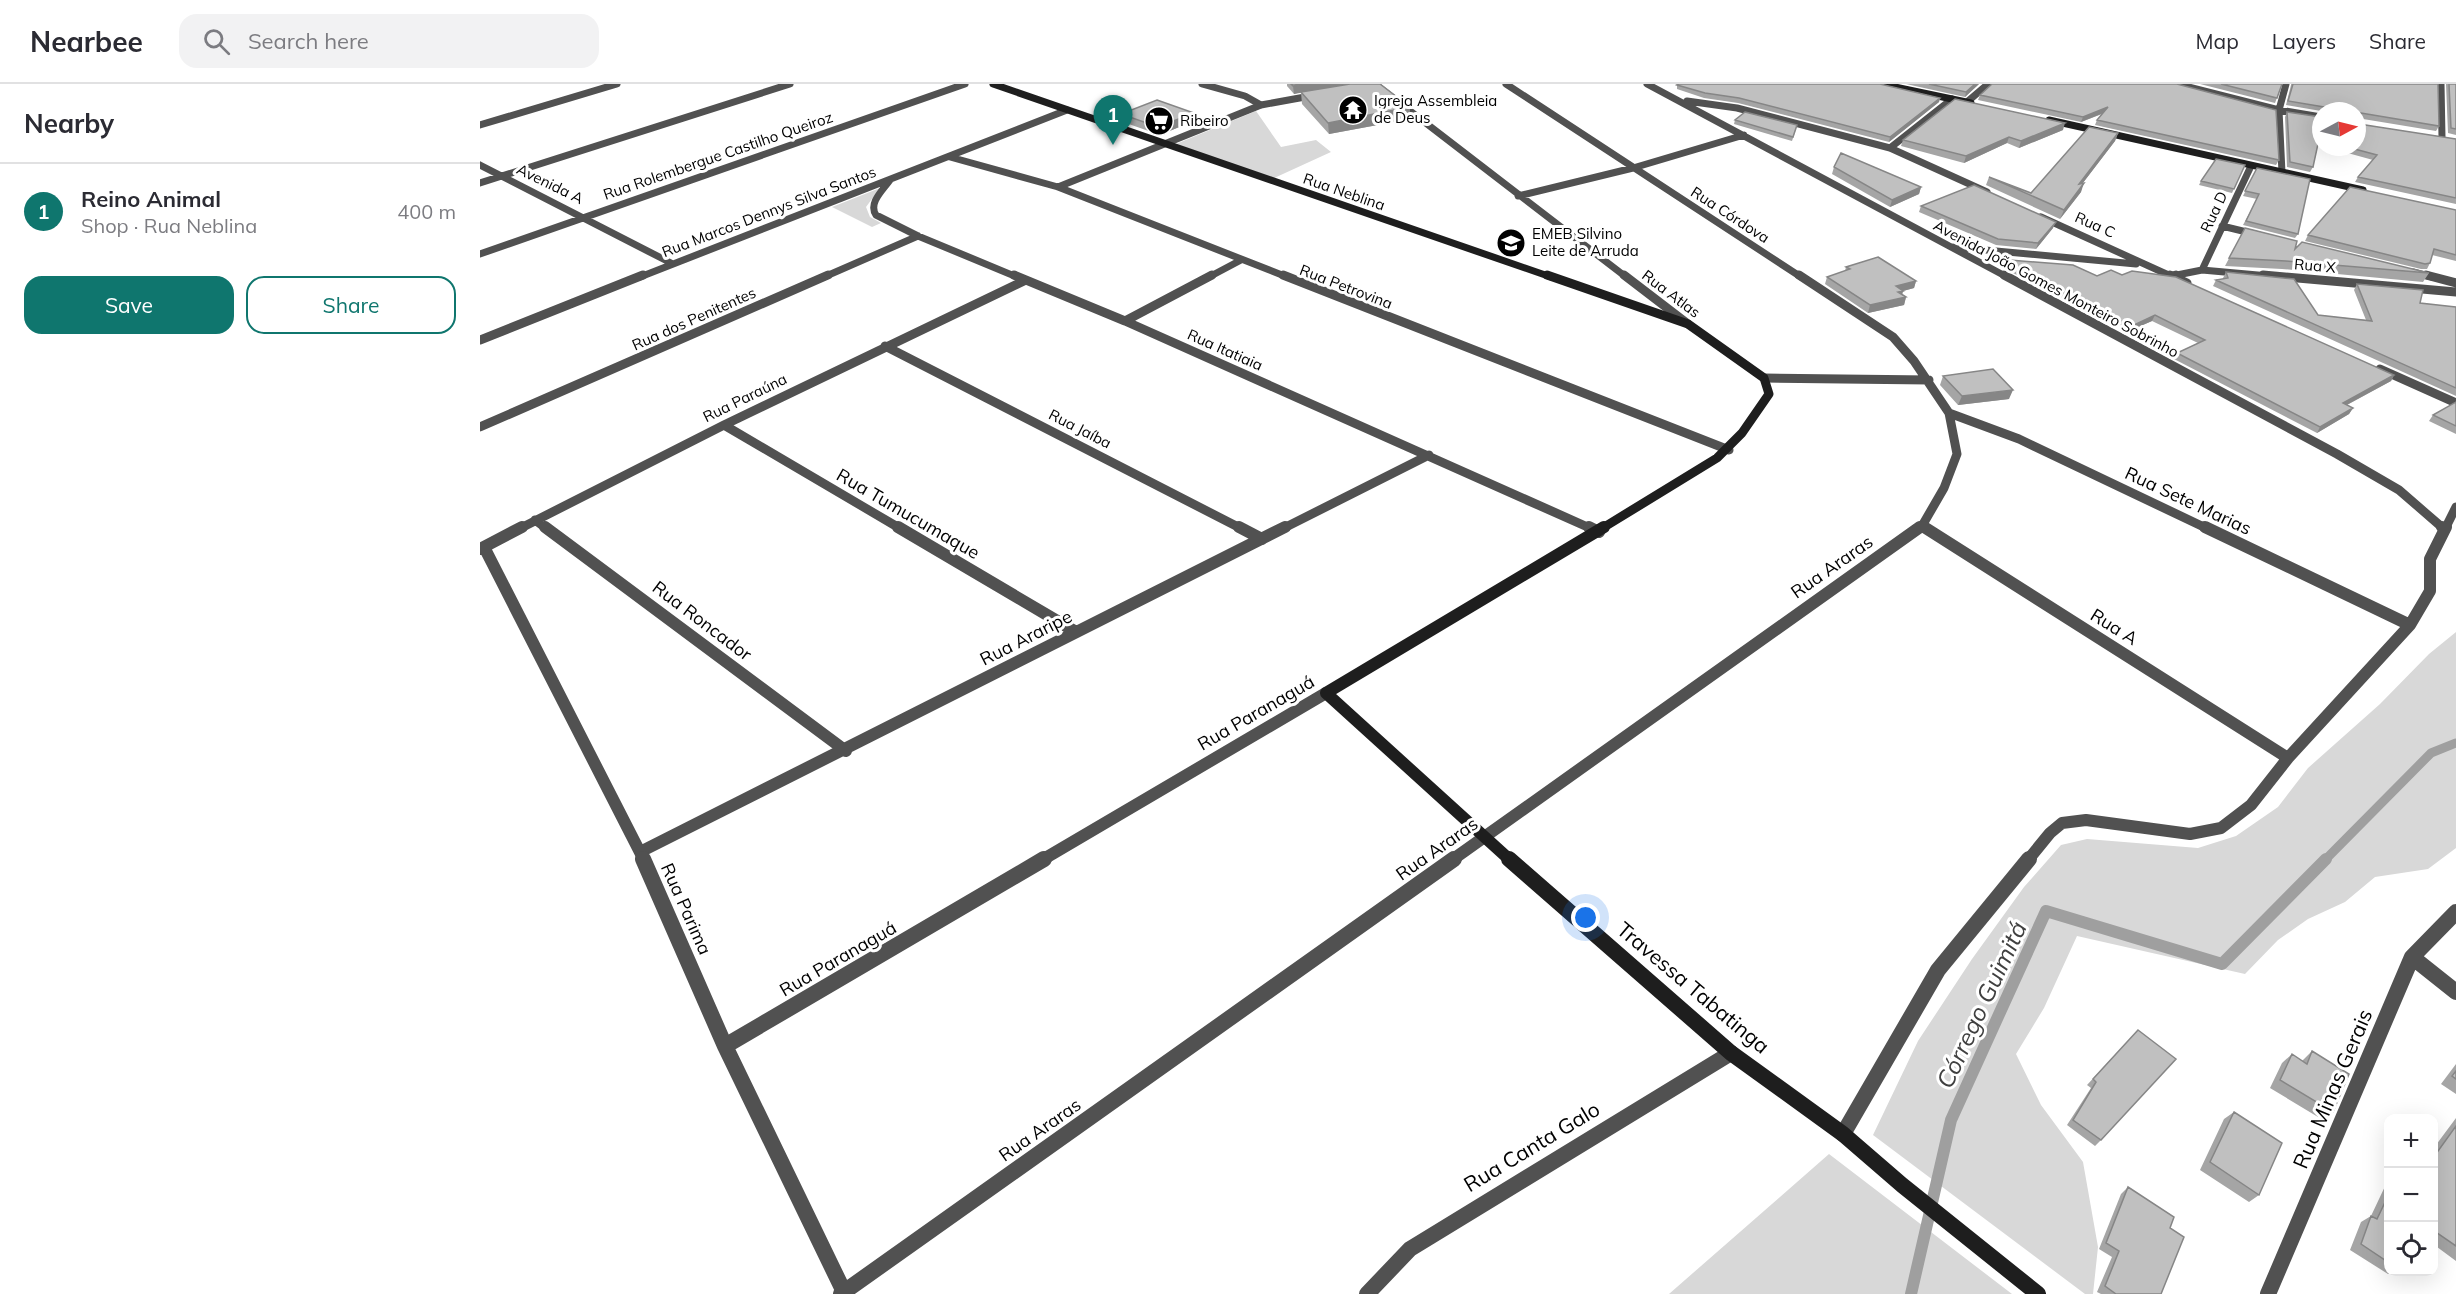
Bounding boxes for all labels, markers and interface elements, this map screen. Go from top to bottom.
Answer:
search box [179,14,599,68]
text: Nearbee [30,24,143,59]
icon: search [200,25,233,58]
text: Search here [248,27,369,55]
text: Map [2196,28,2239,54]
text: Layers [2272,28,2336,54]
text: Share [2369,28,2426,54]
place label: Igreja Assembleia de Deus [1374,91,1497,127]
temple icon: Igreja Assembleia de Deus [1337,94,1369,126]
pin: 1 [1094,95,1132,145]
north arrow [2312,102,2366,156]
supermarket icon: Ribeiro [1143,105,1175,137]
text: Nearby [24,107,114,140]
street label: Rua Rolembergue Castilho Queiroz [601,107,835,204]
place label: Ribeiro [1180,111,1229,130]
street label: Avenida A [514,159,587,208]
street label: Rua Marcos Dennys Silva Santos [659,162,879,261]
street label: Rua Neblina [1301,169,1388,214]
street label: Rua Córdova [1687,182,1773,247]
text: Reino Animal [81,185,221,213]
street label: Rua D [2196,188,2231,235]
text: 1 [38,199,50,224]
text: 400 m [397,199,456,224]
street label: Rua C [2072,207,2118,242]
text: Shop · Rua Neblina [81,213,257,238]
street label: Avenida João Gomes Monteiro Sobrinho [1930,216,2182,362]
place label: EMEB Silvino Leite de Arruda [1532,224,1639,260]
school or university icon: EMEB Silvino Leite de Arruda [1495,227,1527,259]
street label: Rua X [2293,254,2337,277]
street label: Rua Petrovina [1297,260,1395,313]
street label: Rua Atlas [1638,266,1704,322]
button: Save [24,276,234,334]
button: Share [246,276,456,334]
street label: Rua dos Penitentes [629,283,759,354]
street label: Rua Itatiaia [1185,324,1266,375]
street label: Rua Paraúna [700,369,790,426]
street label: Rua Jaíba [1046,405,1115,452]
street label: Rua Sete Marias [2121,461,2255,540]
street label: Rua Tumucumaque [833,463,984,564]
street label: Rua Araras [1786,530,1877,603]
street label: Rua Roncador [648,576,757,666]
street label: Rua A [2086,603,2142,650]
street label: Rua Araripe [976,605,1076,671]
street label: Rua Paranaguá [1193,670,1318,755]
street label: Rua Araras [1391,812,1482,885]
street label: Rua Parima [656,859,717,958]
your location [1571,903,1600,932]
street label: Rua Paranaguá [775,916,900,1001]
street label: Travessa Tabatinga [1612,916,1775,1059]
water label: Córrego Guimitá [1929,916,2033,1093]
street label: Rua Minas Gerais [2287,1005,2377,1172]
street label: Rua Araras [994,1093,1085,1166]
street label: Rua Canta Galo [1459,1095,1604,1197]
map controls [2384,1114,2438,1276]
button: + [2384,1114,2438,1168]
button: − [2384,1168,2438,1222]
button: locate [2384,1222,2438,1276]

